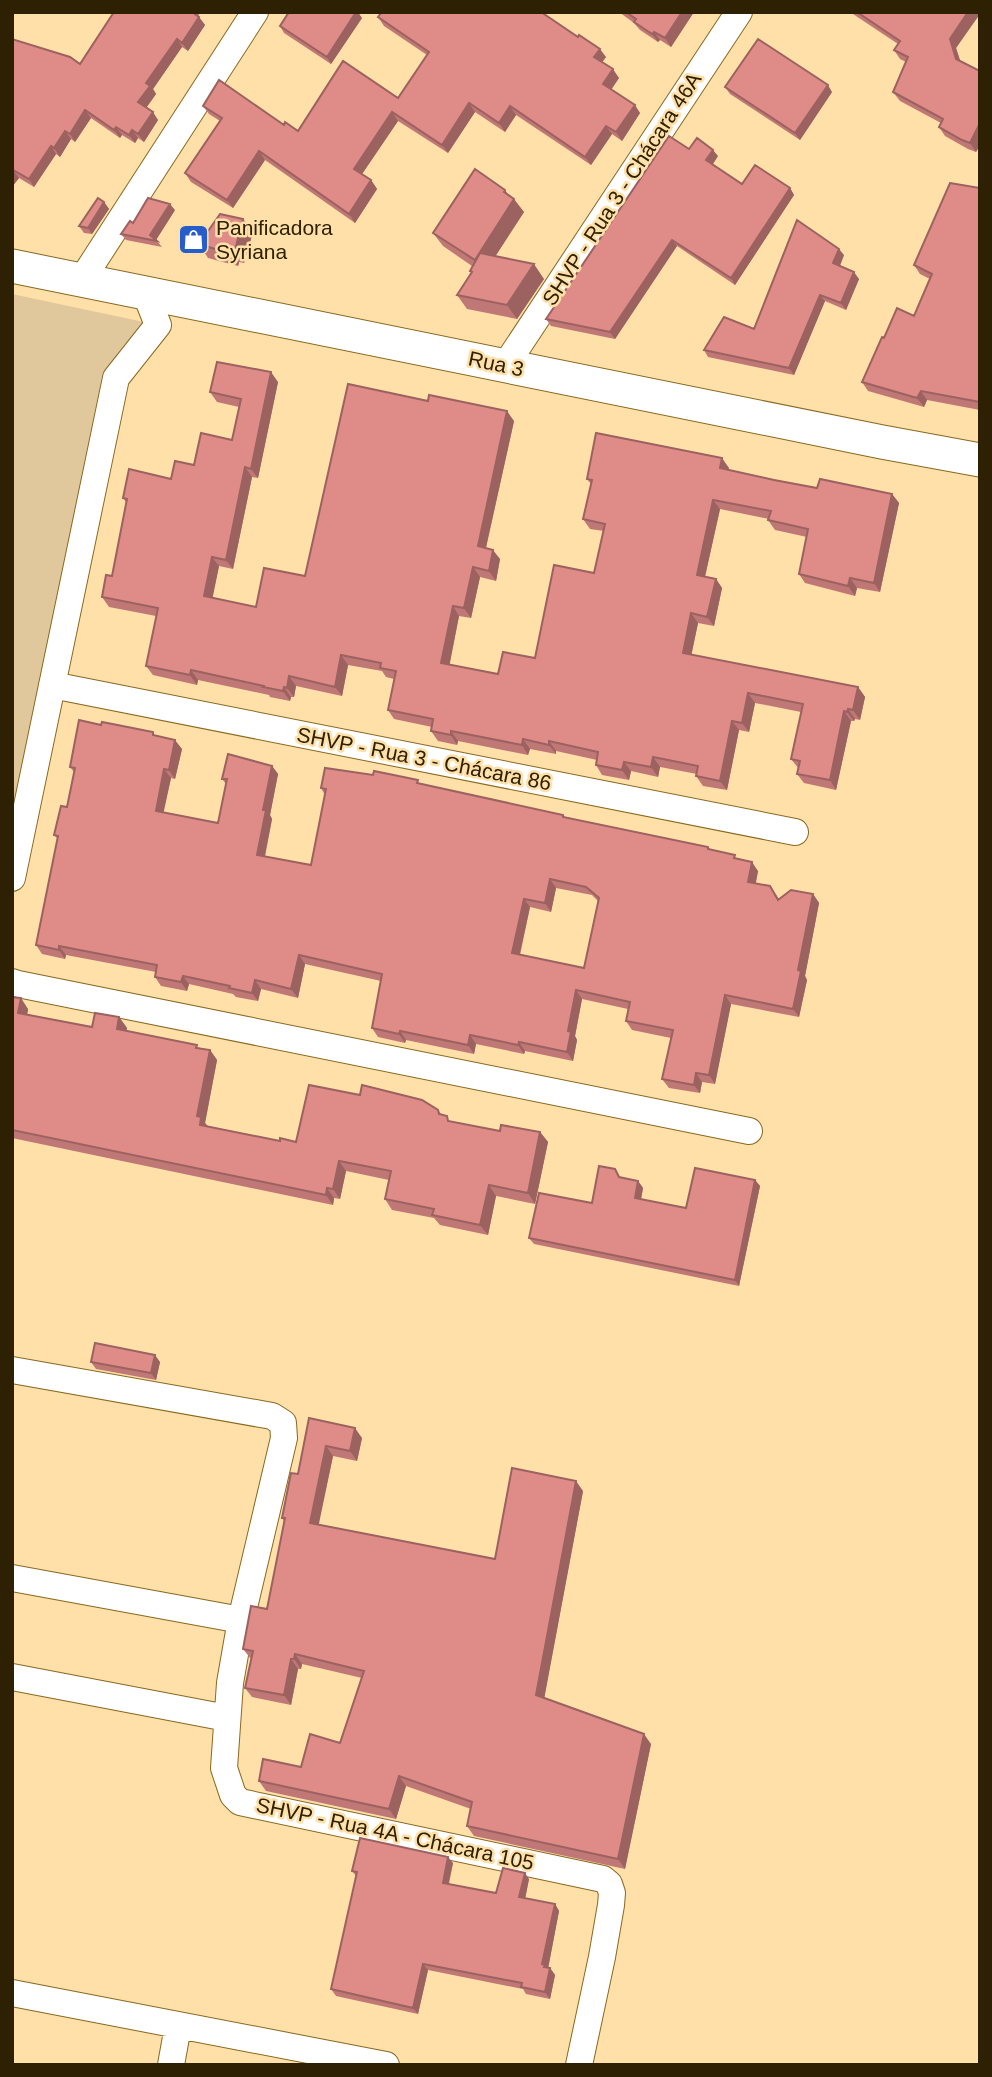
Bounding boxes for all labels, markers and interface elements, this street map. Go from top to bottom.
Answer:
street label: SHVP - Rua 3 - Chácara 46A [538,68,706,309]
place label: Panificadora Syriana [216,216,333,263]
shop icon: Panificadora Syriana [176,223,210,257]
street label: Rua 3 [466,346,526,381]
street label: SHVP - Rua 3 - Chácara 86 [295,723,553,794]
street label: SHVP - Rua 4A - Chácara 105 [254,1793,536,1874]

